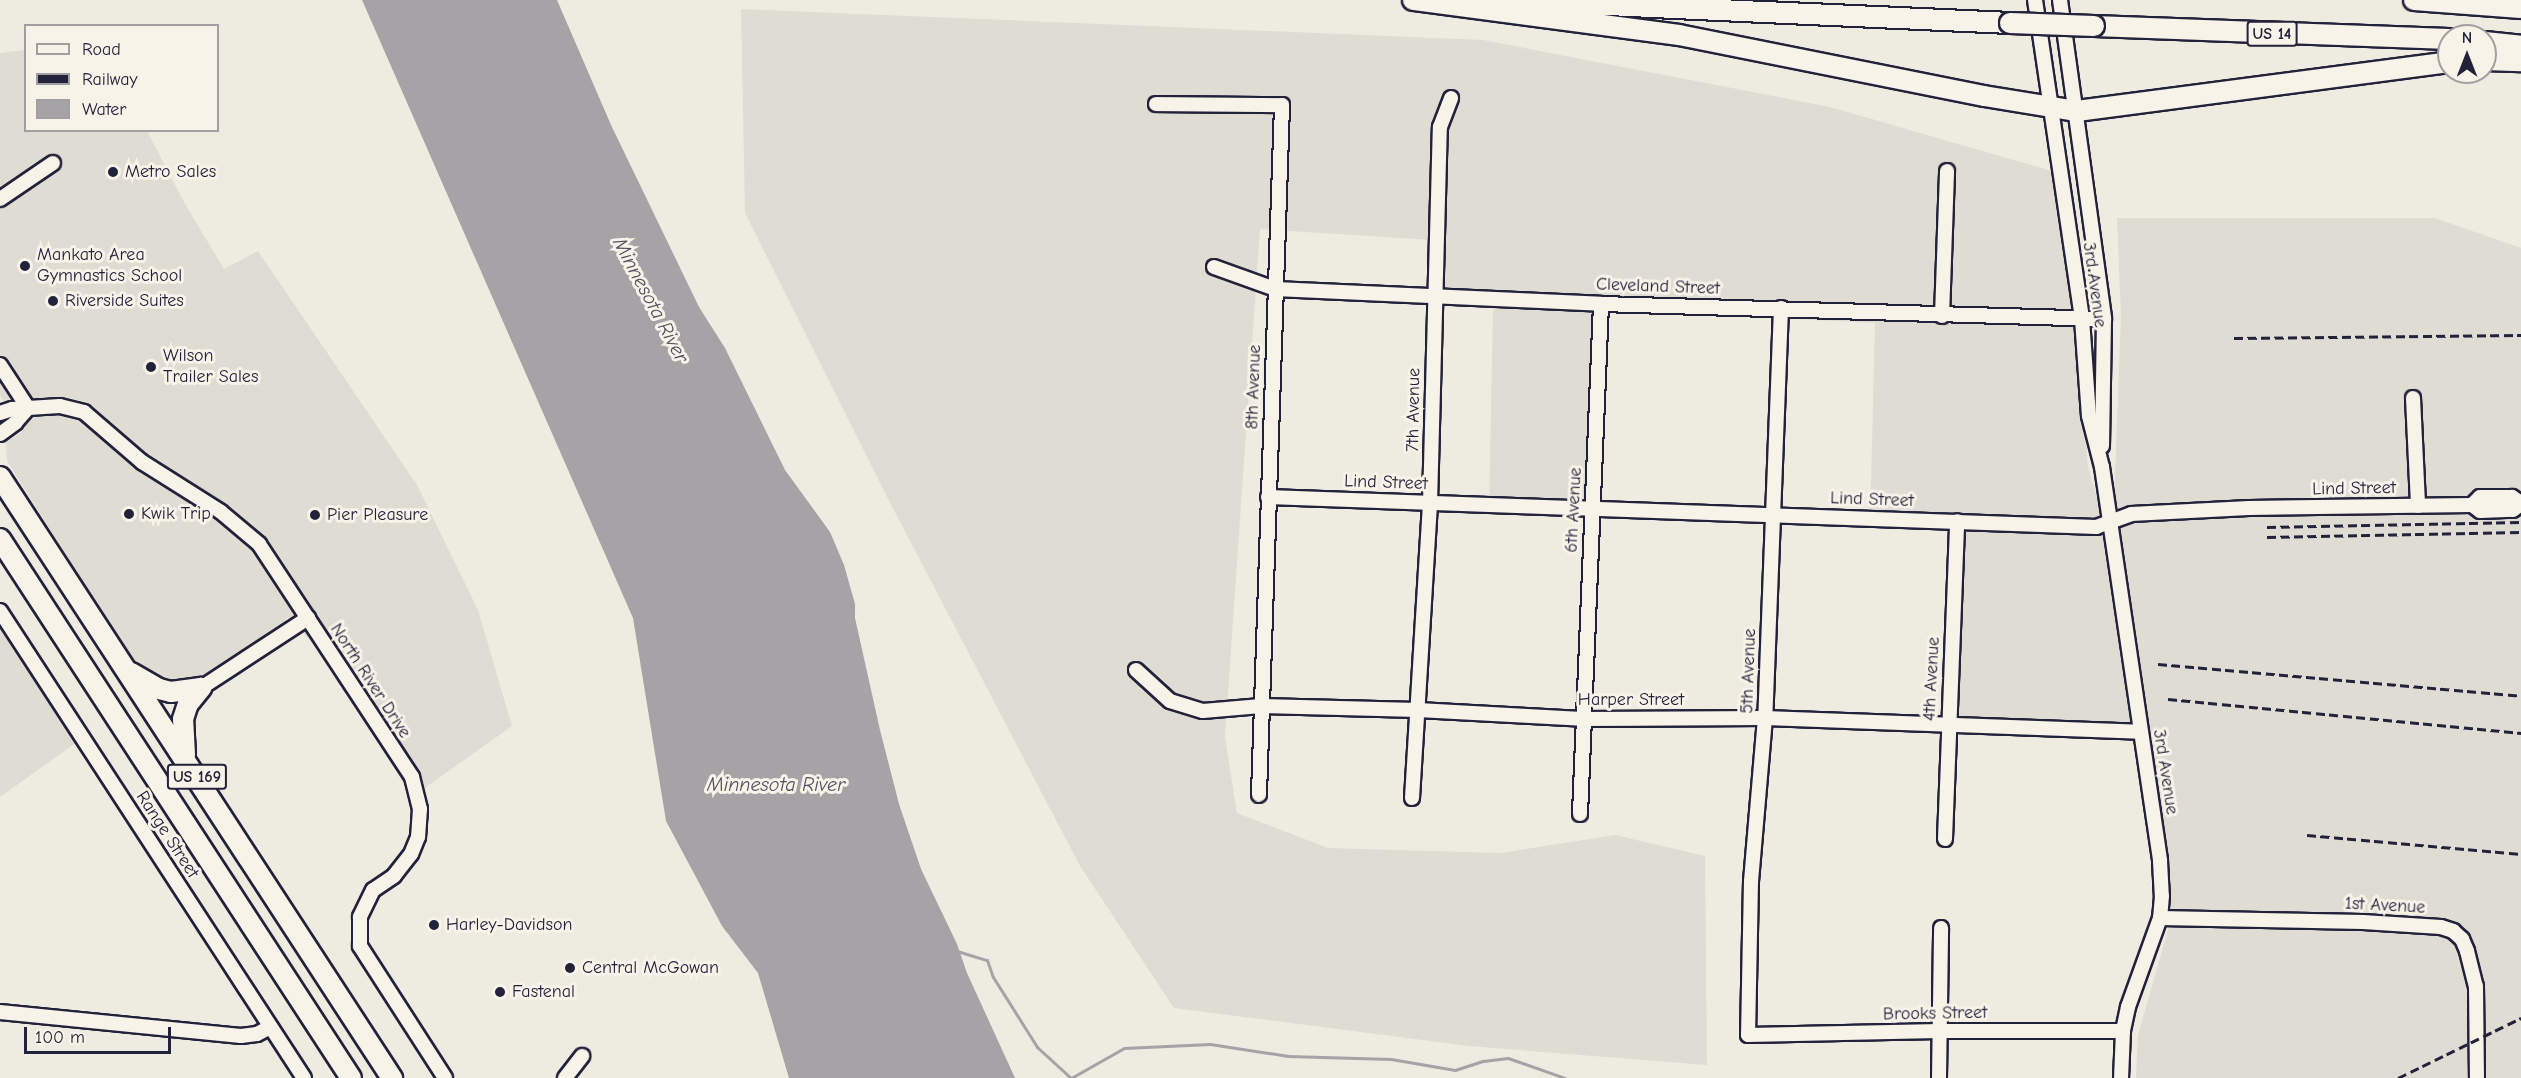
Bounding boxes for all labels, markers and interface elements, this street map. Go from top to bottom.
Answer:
road number: US 14 [2246,21,2298,47]
legend [24,24,219,132]
north arrow [2437,24,2497,84]
text: N [2462,29,2472,47]
text: Road [82,39,121,60]
text: Railway [82,69,138,90]
text: Water [82,99,126,120]
place label: Metro Sales [125,161,216,183]
marker: Metro Sales [106,165,120,179]
water label: Minnesota River [608,233,694,367]
street label: 3rd Avenue [2077,241,2111,329]
place label: Mankato Area Gymnastics School [37,245,182,288]
marker: Mankato Area Gymnastics School [18,259,32,273]
street label: Cleveland Street [1596,274,1720,300]
place label: Riverside Suites [65,290,184,312]
marker: Riverside Suites [46,294,60,308]
street label: 8th Avenue [1242,344,1266,430]
place label: Wilson Trailer Sales [163,346,258,388]
marker: Wilson Trailer Sales [144,360,158,374]
street label: 7th Avenue [1402,368,1426,452]
street label: 6th Avenue [1561,467,1587,553]
street label: Lind Street [1344,471,1428,495]
street label: Lind Street [2312,477,2396,501]
street label: Lind Street [1830,488,1914,512]
place label: Kwik Trip [141,503,211,525]
place label: Pier Pleasure [327,504,428,526]
marker: Kwik Trip [122,507,136,521]
marker: Pier Pleasure [308,508,322,522]
street label: North River Drive [325,620,415,742]
street label: 5th Avenue [1737,628,1761,714]
street label: 4th Avenue [1919,636,1945,722]
street label: Harper Street [1578,689,1684,711]
street label: 3rd Avenue [2148,728,2182,816]
road number: US 169 [166,764,228,790]
water label: Minnesota River [707,772,845,796]
street label: Range Street [131,787,203,883]
street label: 1st Avenue [2344,893,2426,919]
place label: Harley-Davidson [446,914,572,936]
marker: Harley-Davidson [427,918,441,932]
place label: Central McGowan [582,957,719,979]
marker: Central McGowan [563,961,577,975]
place label: Fastenal [512,981,575,1003]
marker: Fastenal [493,985,507,999]
street label: Brooks Street [1883,1002,1987,1026]
scale bar [27,1015,174,1053]
text: 100 m [35,1027,85,1048]

